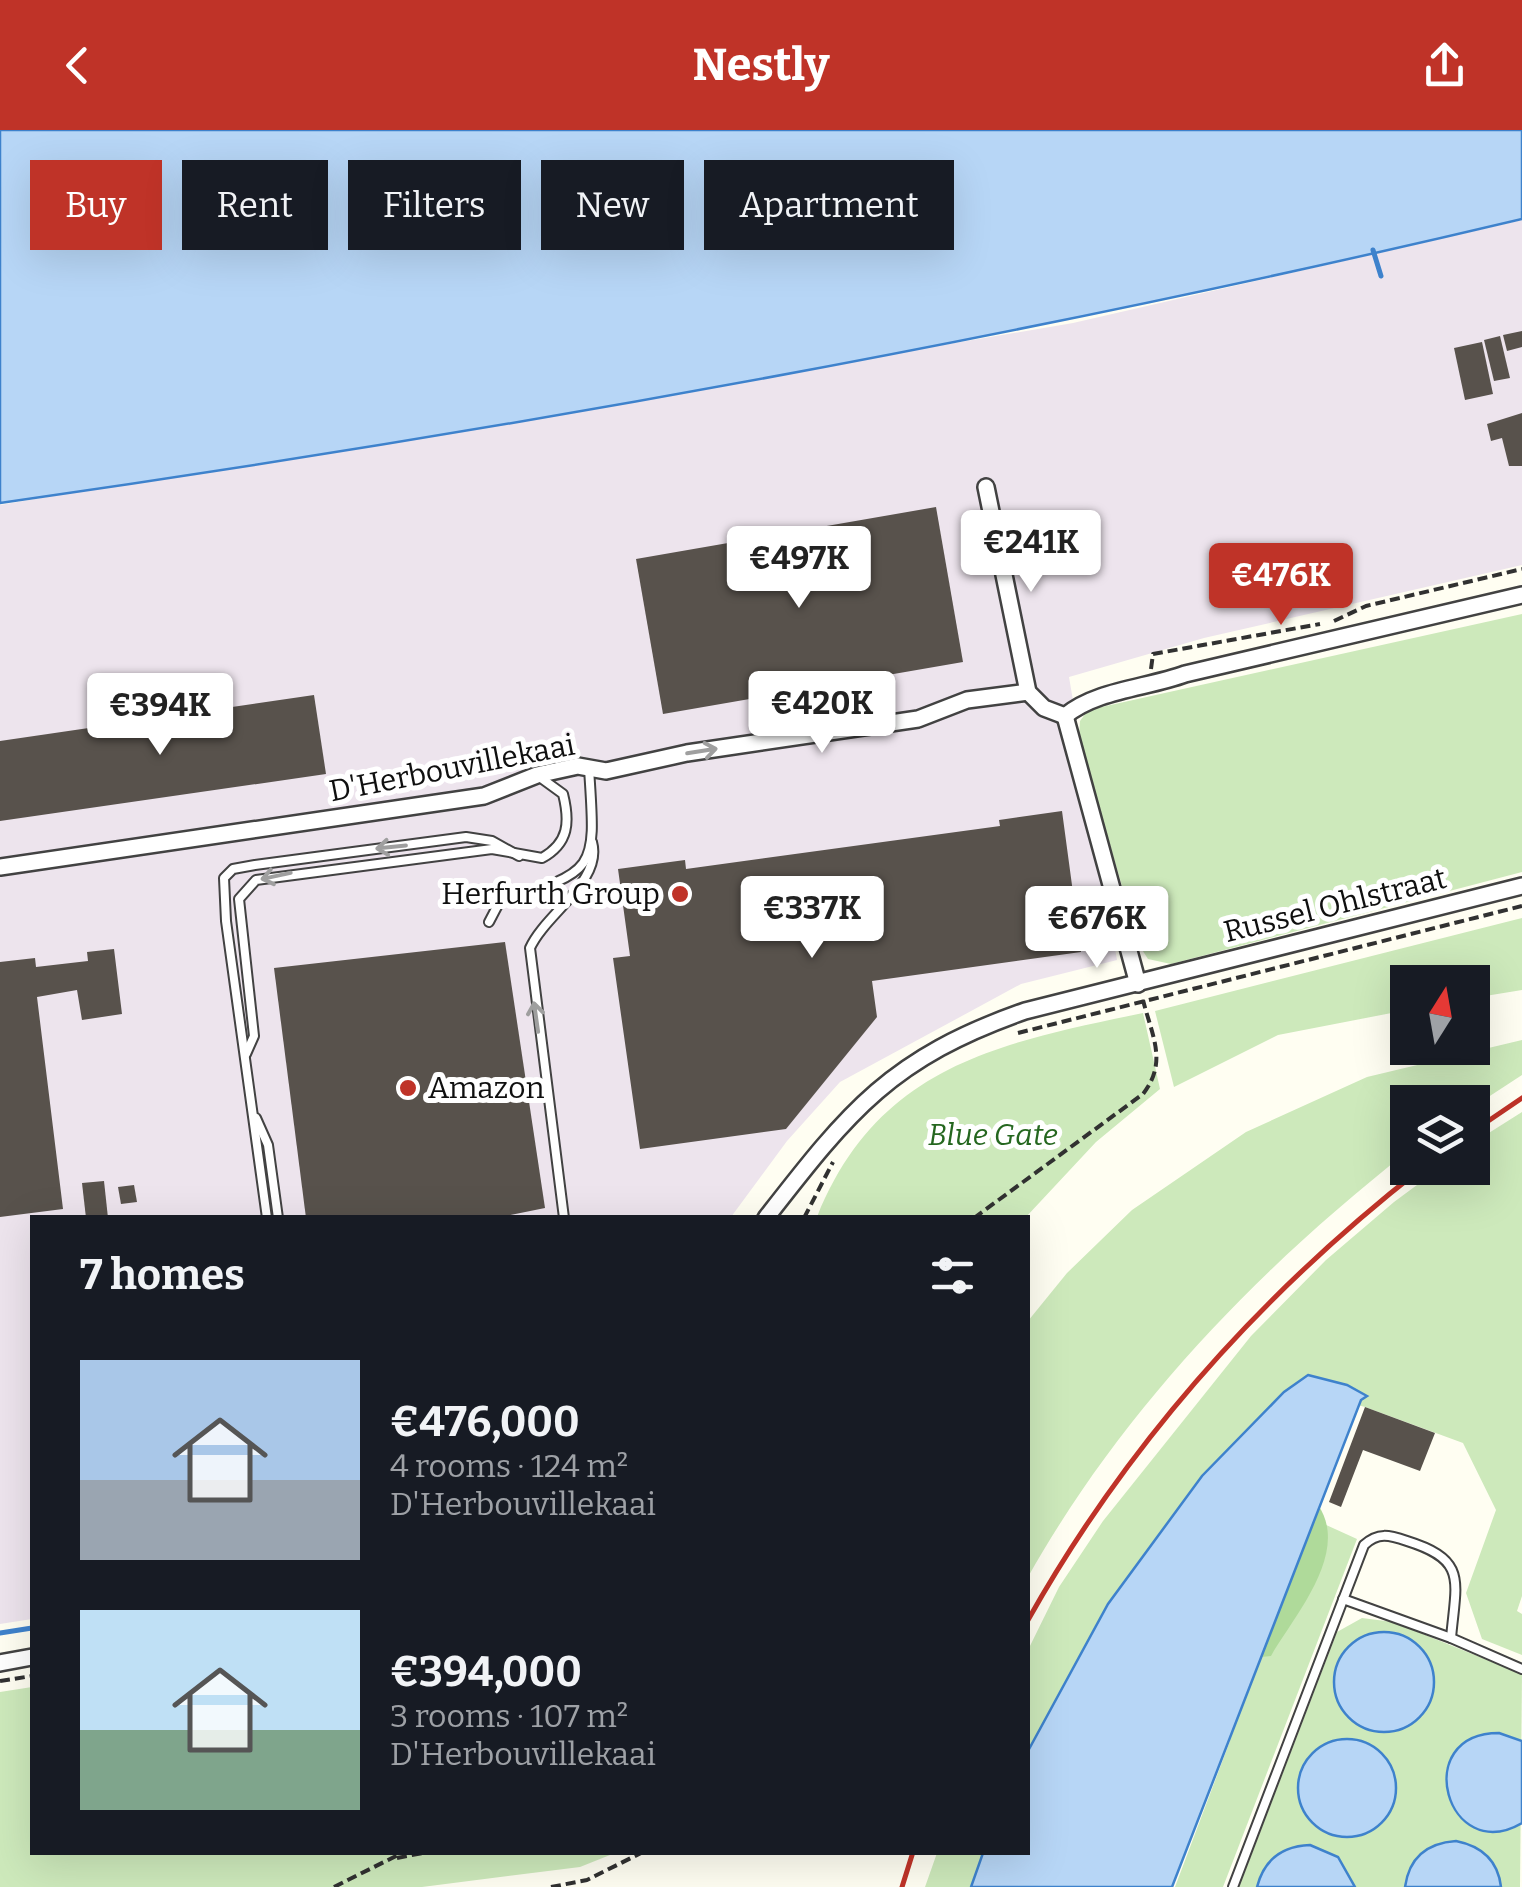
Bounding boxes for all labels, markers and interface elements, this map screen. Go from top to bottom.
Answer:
icon: back [50,38,105,93]
text: Nestly [692,38,830,92]
icon: share [1417,38,1472,93]
chip: Buy [30,160,162,250]
chip: Rent [182,160,328,250]
chip: Filters [348,160,521,250]
chip: New [541,160,684,250]
chip: Apartment [704,160,954,250]
pin: €241K [961,510,1101,595]
text: €241K [983,523,1079,561]
pin: €497K [729,526,869,611]
text: €497K [749,539,849,577]
pin: €476K [1211,543,1351,628]
text: €476K [1231,556,1331,594]
pin: €420K [752,671,892,756]
pin: €394K [90,673,230,758]
text: €420K [770,684,874,722]
text: €394K [109,686,211,724]
street label: D'Herbouvillekaai [326,727,578,809]
one-way arrow [685,741,717,759]
one-way arrow [375,838,408,857]
street label: Russel Ohlstraat [1220,860,1450,950]
one-way arrow [260,868,292,887]
place label: Herfurth Group [441,876,660,912]
pin: €337K [742,876,882,961]
marker: Herfurth Group [669,883,691,905]
pin: €676K [1027,886,1167,971]
text: €337K [763,889,861,927]
text: €676K [1047,899,1147,937]
north arrow [1390,965,1490,1065]
map controls [1390,965,1490,1185]
one-way arrow [527,1001,545,1034]
place label: Amazon [428,1070,544,1106]
marker: Amazon [397,1077,419,1099]
button: layers [1390,1085,1490,1185]
park label: Blue Gate [928,1117,1058,1153]
icon: filters [925,1248,980,1303]
text: 7 homes [80,1250,245,1300]
text: €476,000 [390,1397,580,1447]
icon: home [160,1400,280,1520]
text: 4 rooms · 124 m² [390,1447,628,1485]
text: D'Herbouvillekaai [390,1485,656,1523]
text: €394,000 [390,1647,582,1697]
icon: home [160,1650,280,1770]
text: 3 rooms · 107 m² [390,1697,628,1735]
text: D'Herbouvillekaai [390,1735,656,1773]

